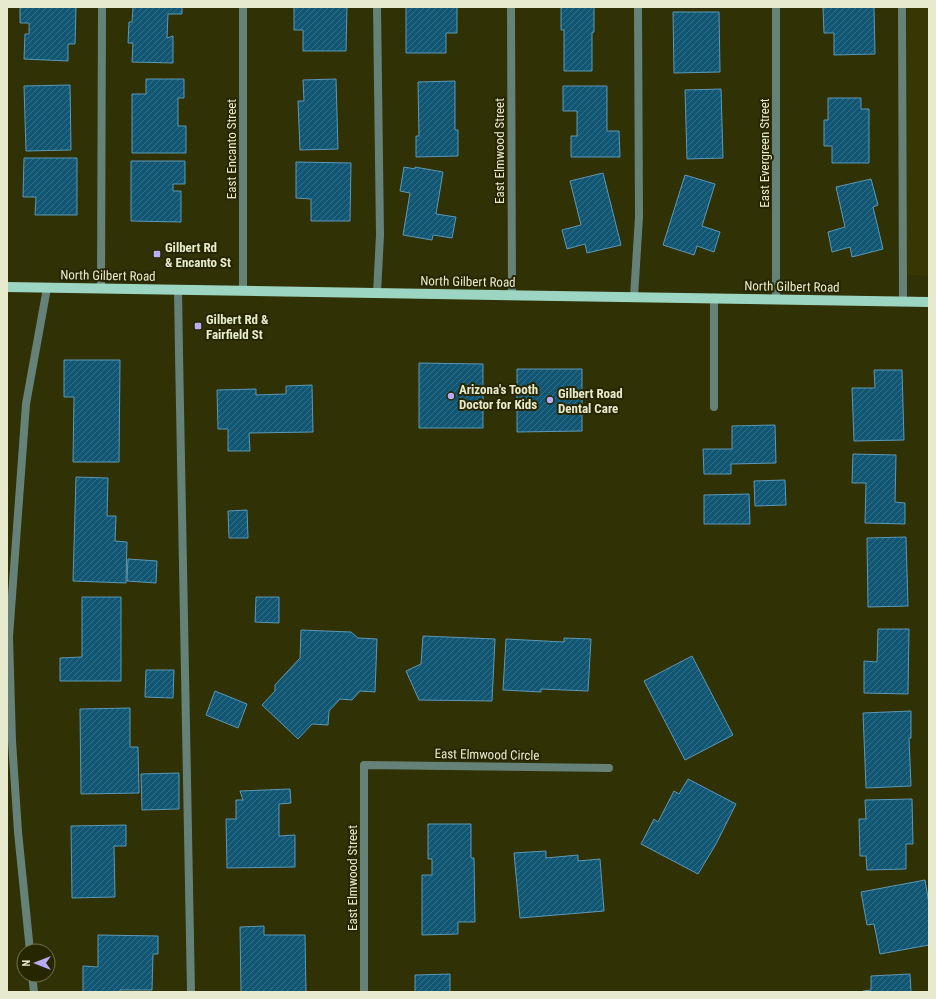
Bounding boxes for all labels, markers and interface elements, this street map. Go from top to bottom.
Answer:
street label: East Elmwood Street [492,98,507,204]
street label: East Evergreen Street [757,98,772,208]
street label: East Encanto Street [224,99,239,199]
place label: Gilbert Rd & Encanto St [165,240,231,270]
marker: Gilbert Rd & Encanto St [152,249,162,259]
street label: North Gilbert Road [60,267,156,284]
street label: North Gilbert Road [420,273,516,290]
street label: North Gilbert Road [744,278,840,295]
place label: Gilbert Rd & Fairfield St [206,312,269,342]
marker: Gilbert Rd & Fairfield St [193,321,203,331]
place label: Arizona's Tooth Doctor for Kids [459,382,538,412]
place label: Gilbert Road Dental Care [558,386,623,416]
marker: Arizona's Tooth Doctor for Kids [446,391,456,401]
marker: Gilbert Road Dental Care [545,395,555,405]
street label: East Elmwood Circle [434,746,540,763]
street label: East Elmwood Street [345,825,360,931]
north arrow [16,943,56,983]
text: N [20,959,33,966]

